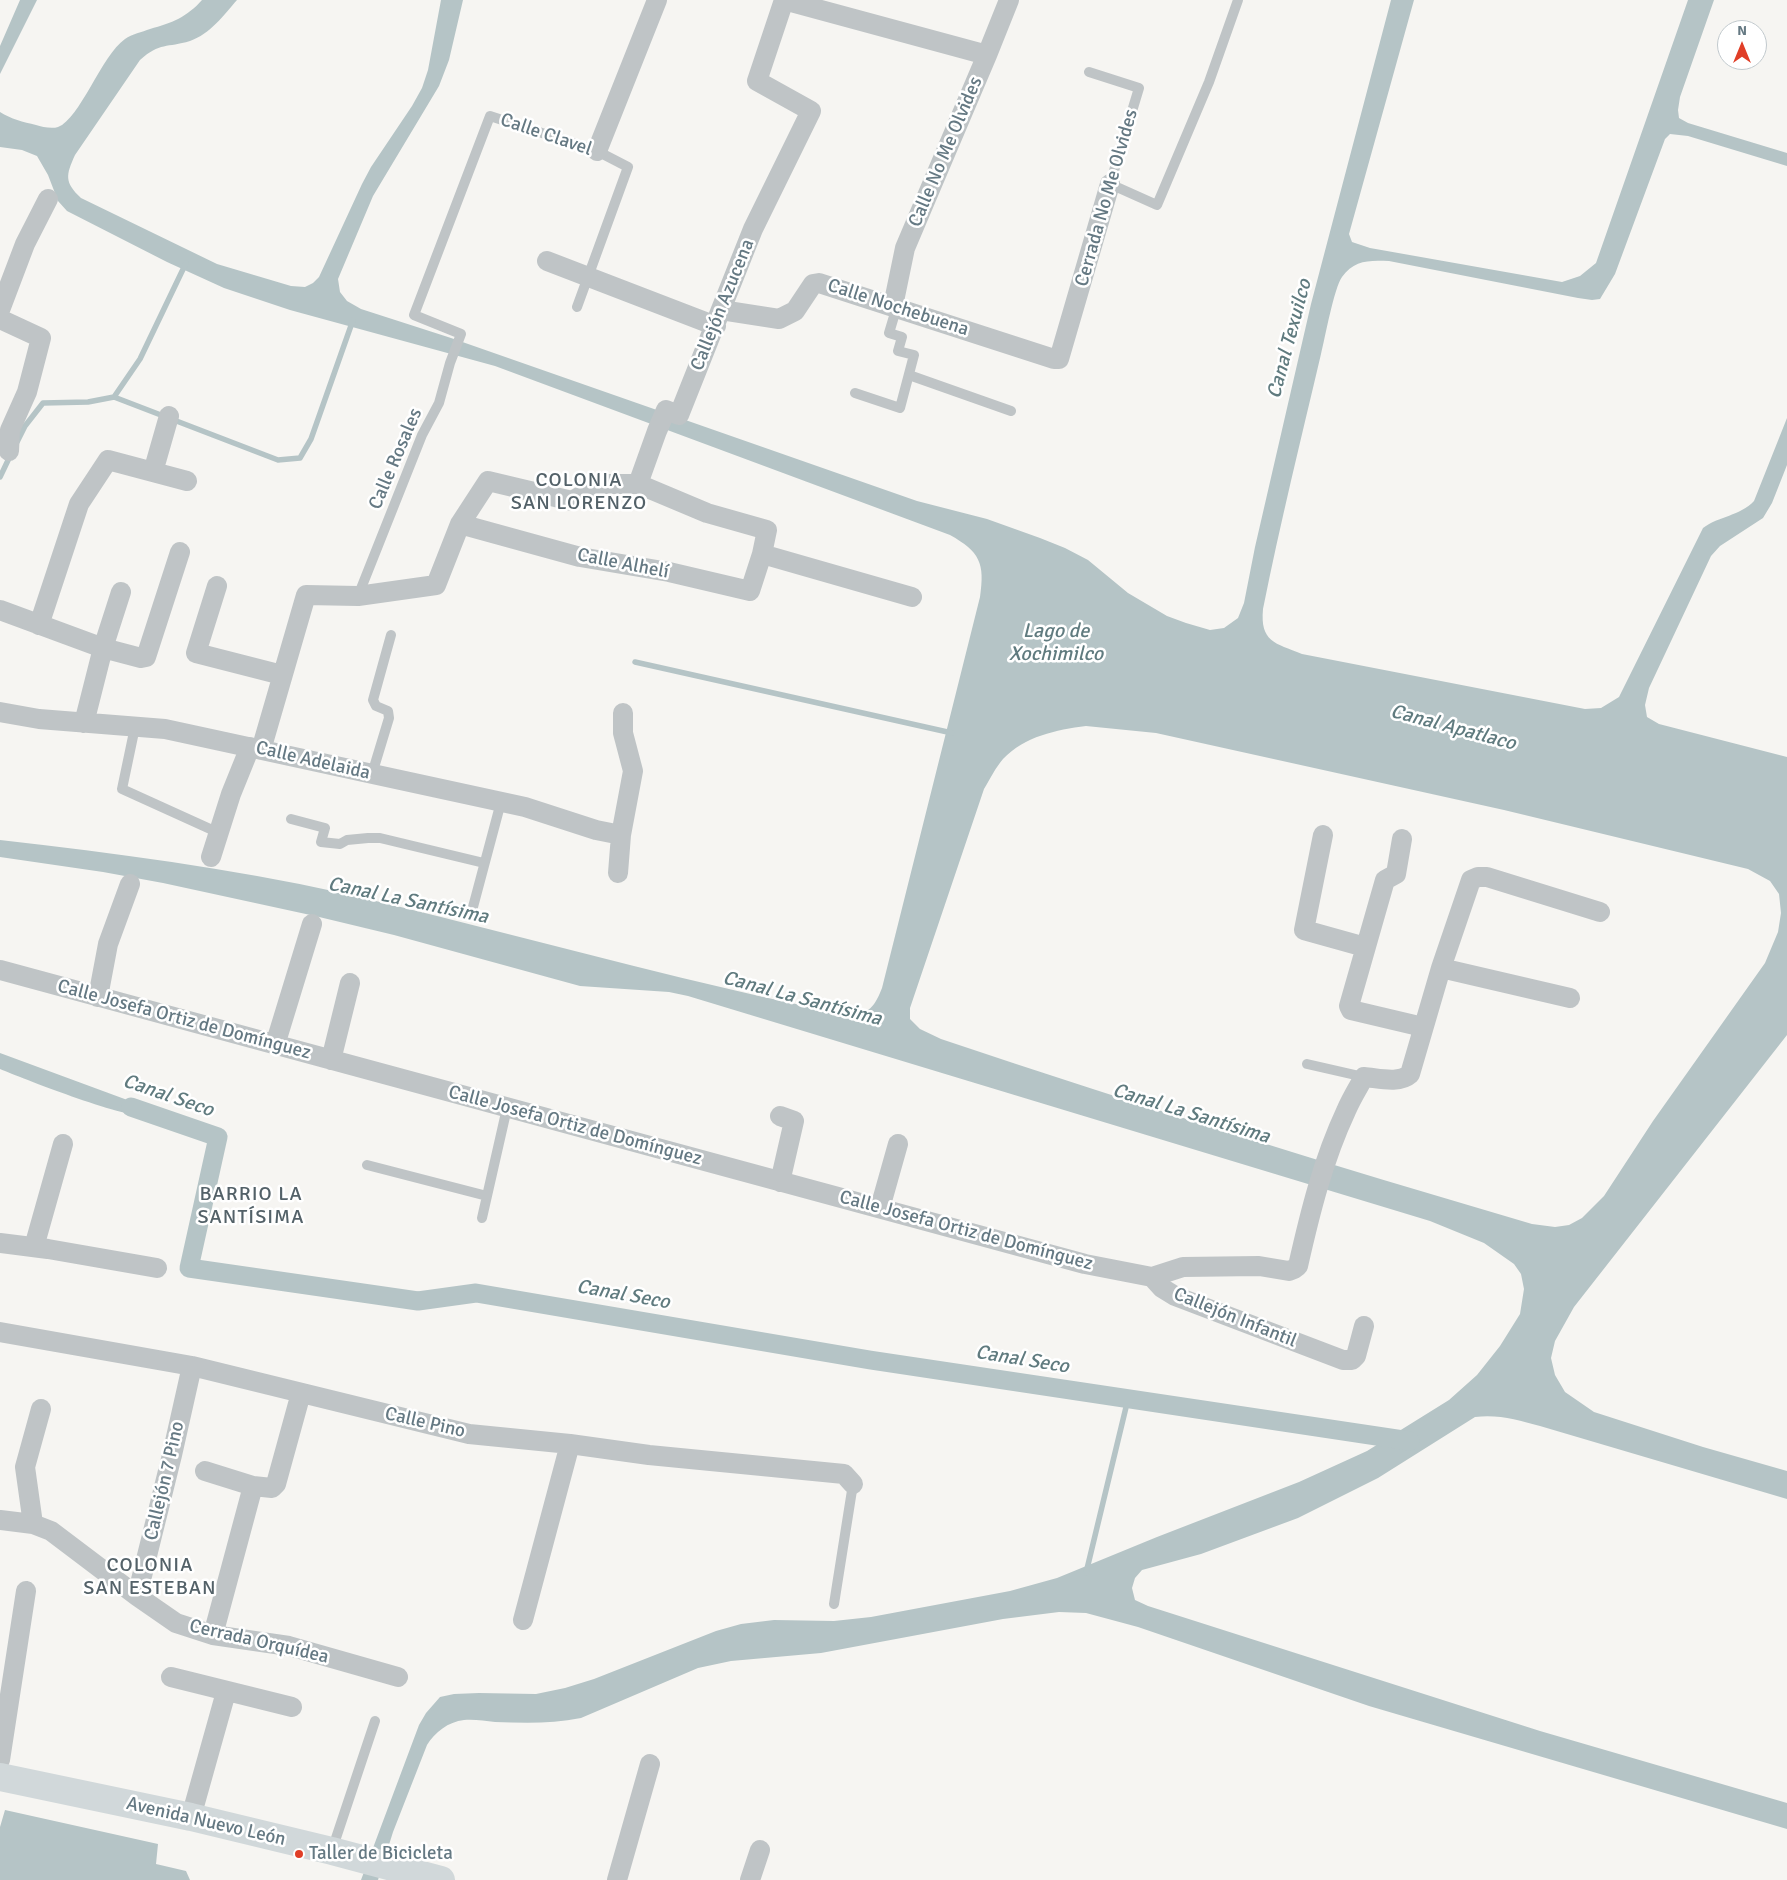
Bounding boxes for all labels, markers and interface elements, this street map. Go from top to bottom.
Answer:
north arrow [1717,20,1767,70]
text: N [1737,22,1747,39]
street label: Calle No Me Olvides [904,74,988,230]
street label: Cerrada No Me Olvides [1071,107,1143,289]
street label: Calle Clavel [497,109,595,161]
street label: Callejón Azucena [686,236,760,374]
street label: Calle Nochebuena [825,274,971,342]
water label: Canal Texuilco [1263,277,1317,401]
street label: Calle Rosales [364,405,428,513]
district label: COLONIA SAN LORENZO [509,469,649,516]
street label: Calle Alhelí [575,544,671,584]
water label: Lago de Xochimilco [1009,620,1103,667]
water label: Canal Apatlaco [1388,700,1518,756]
street label: Calle Adelaida [254,737,372,785]
water label: Canal La Santísima [326,872,490,930]
water label: Canal La Santísima [720,966,884,1032]
street label: Calle Josefa Ortiz de Domínguez [55,975,313,1065]
water label: Canal Seco [120,1069,216,1123]
water label: Canal La Santísima [1109,1079,1273,1149]
street label: Calle Josefa Ortiz de Domínguez [446,1081,704,1171]
district label: BARRIO LA SANTÍSIMA [196,1183,306,1230]
street label: Calle Josefa Ortiz de Domínguez [837,1186,1095,1276]
water label: Canal Seco [575,1275,671,1315]
street label: Callejón Infantil [1170,1283,1300,1353]
water label: Canal Seco [974,1341,1070,1379]
street label: Calle Pino [383,1403,467,1443]
street label: Callejón 7 Pino [140,1419,190,1543]
district label: COLONIA SAN ESTEBAN [82,1554,218,1601]
street label: Cerrada Orquídea [187,1615,331,1669]
street label: Avenida Nuevo León [124,1793,288,1851]
place label: Taller de Bicicleta [309,1843,453,1865]
marker: Taller de Bicicleta [293,1848,305,1860]

